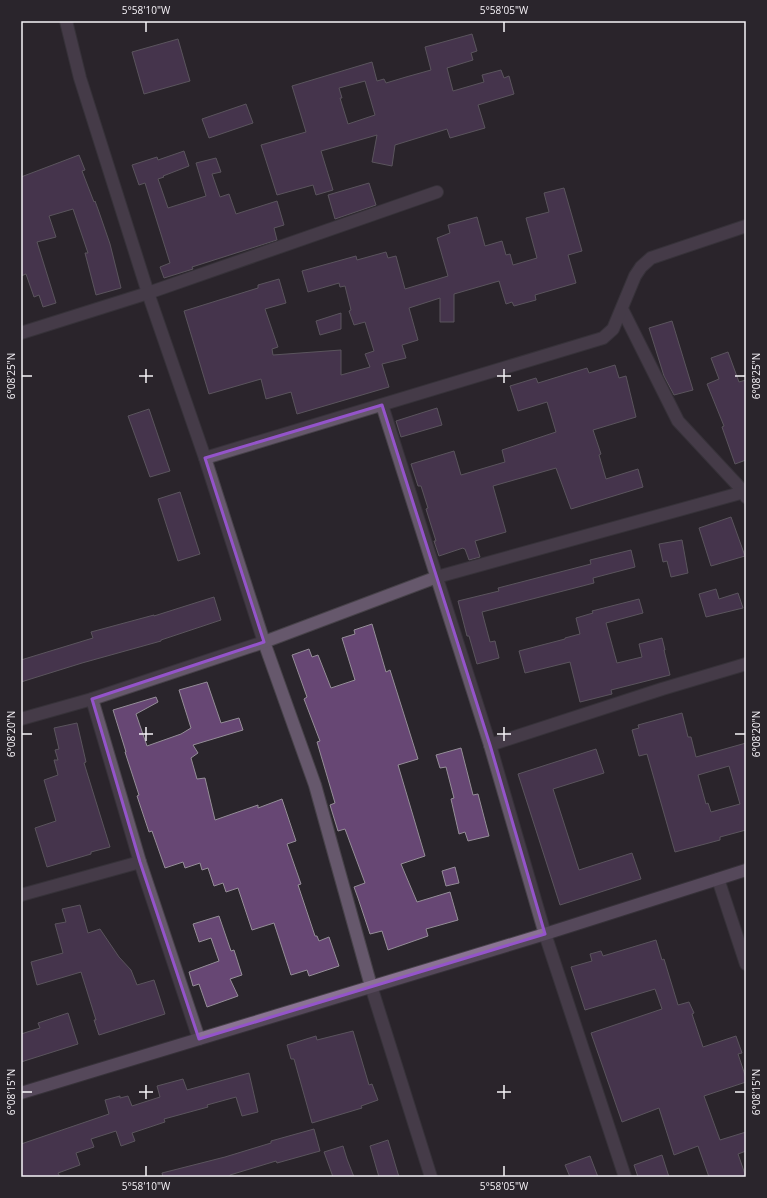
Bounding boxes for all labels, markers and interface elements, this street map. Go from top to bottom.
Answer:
text: 5°58'10"W [122,3,171,17]
text: 5°58'05"W [480,3,529,17]
text: 6°08'25"N [4,353,18,399]
text: 6°08'25"N [749,353,763,399]
text: 6°08'20"N [4,711,18,757]
text: 6°08'20"N [749,711,763,757]
text: 6°08'15"N [4,1069,18,1115]
text: 6°08'15"N [749,1069,763,1115]
text: 5°58'10"W [122,1179,171,1193]
text: 5°58'05"W [480,1179,529,1193]

